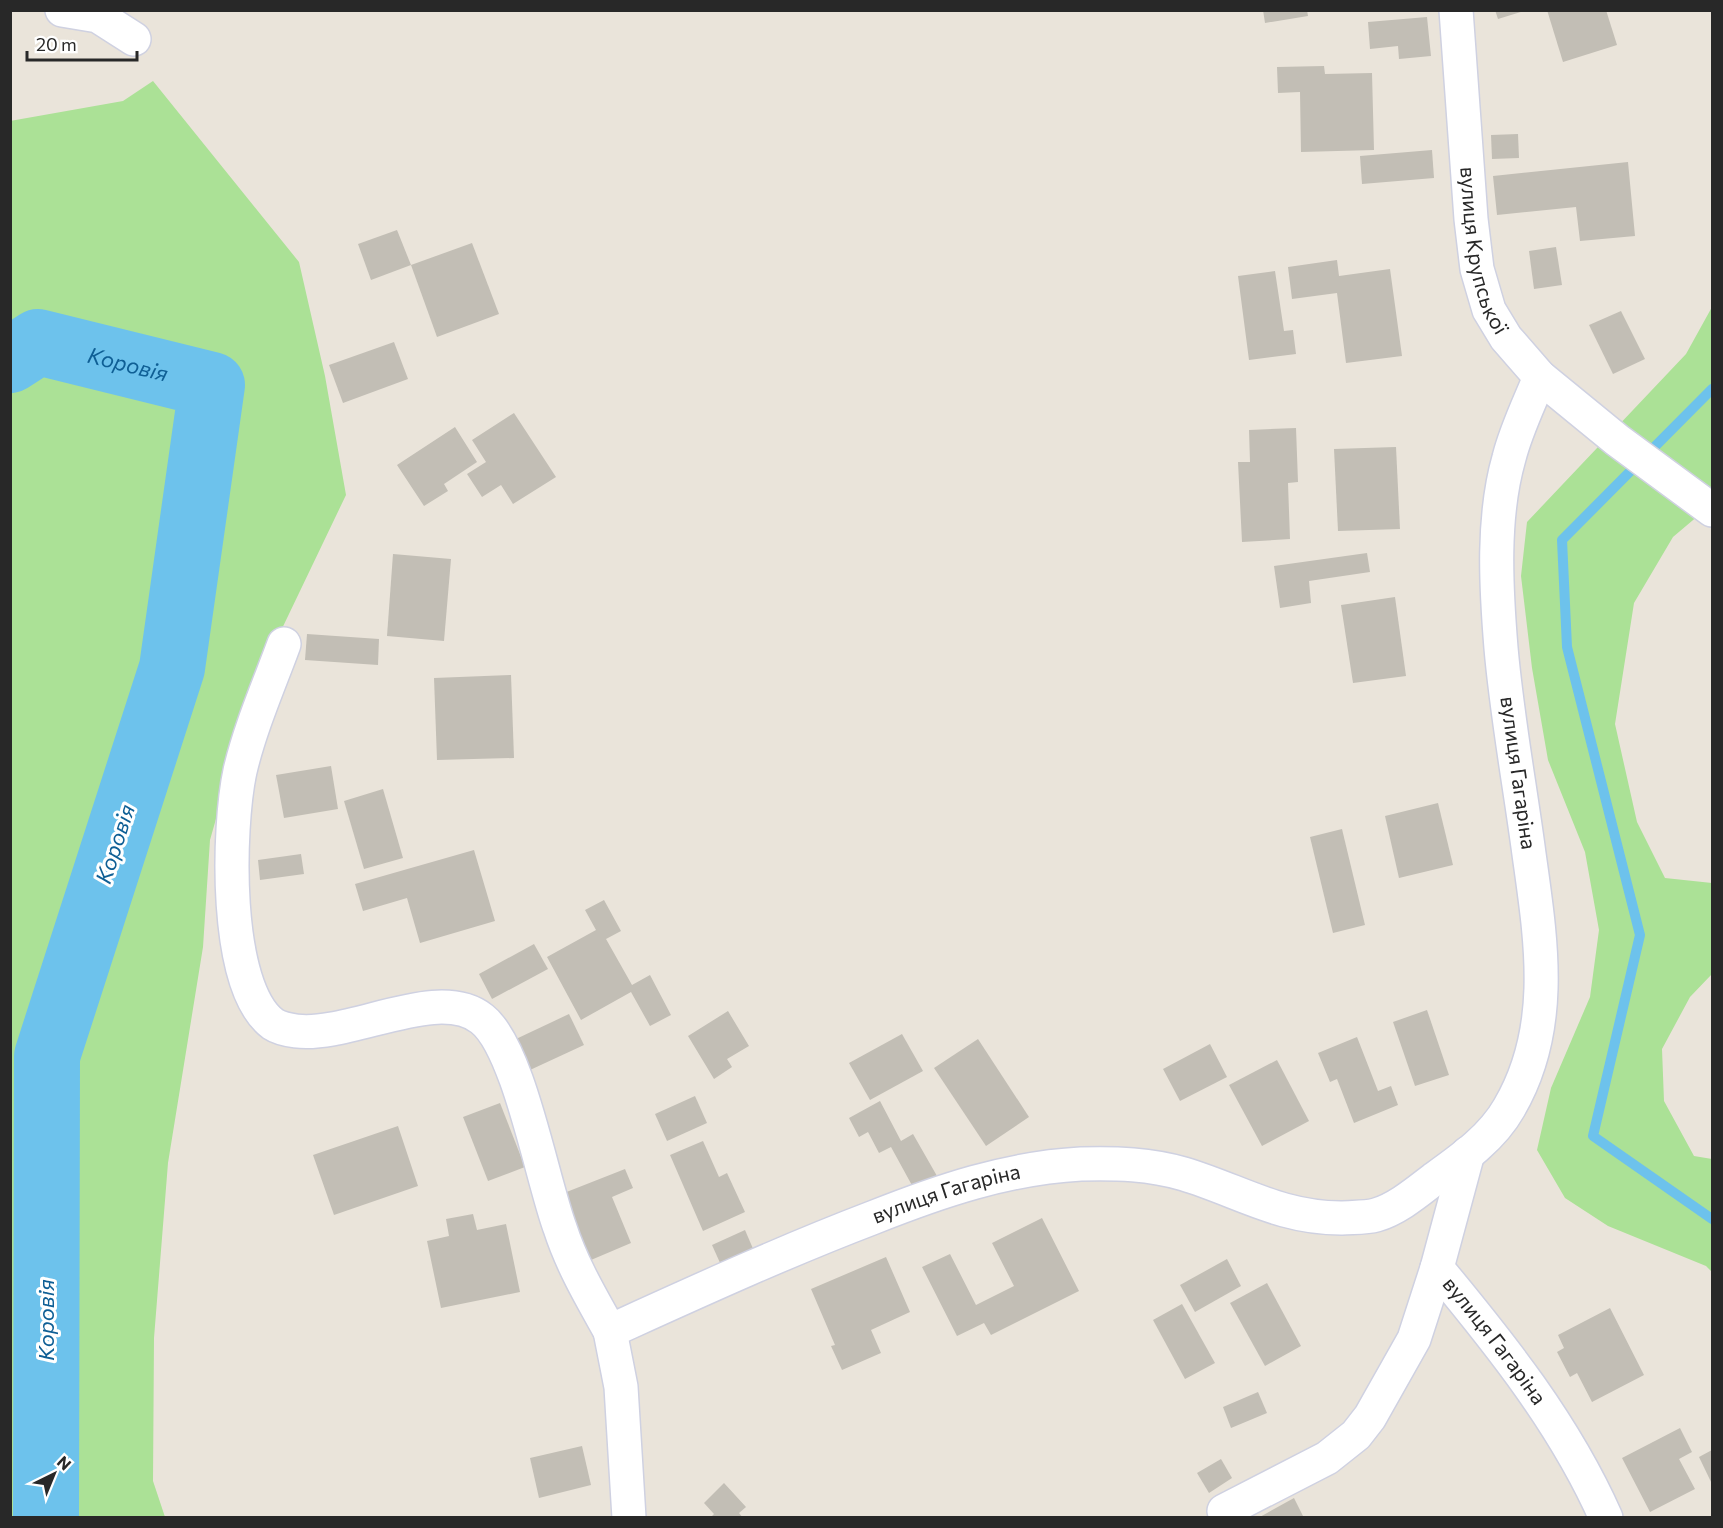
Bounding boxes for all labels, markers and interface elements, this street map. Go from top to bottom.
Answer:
scale bar [27,24,136,62]
text: 20 m [36,33,77,55]
street label: вулиця Крупської [1456,166,1515,339]
water label: Коровія [85,341,171,387]
street label: вулиця Гагаріна [1496,695,1543,851]
water label: Коровія [89,801,140,887]
street label: вулиця Гагаріна [868,1158,1022,1228]
street label: вулиця Гагаріна [1439,1271,1552,1409]
water label: Коровія [32,1279,59,1361]
north arrow [24,1444,84,1504]
text: N [54,1452,75,1474]

